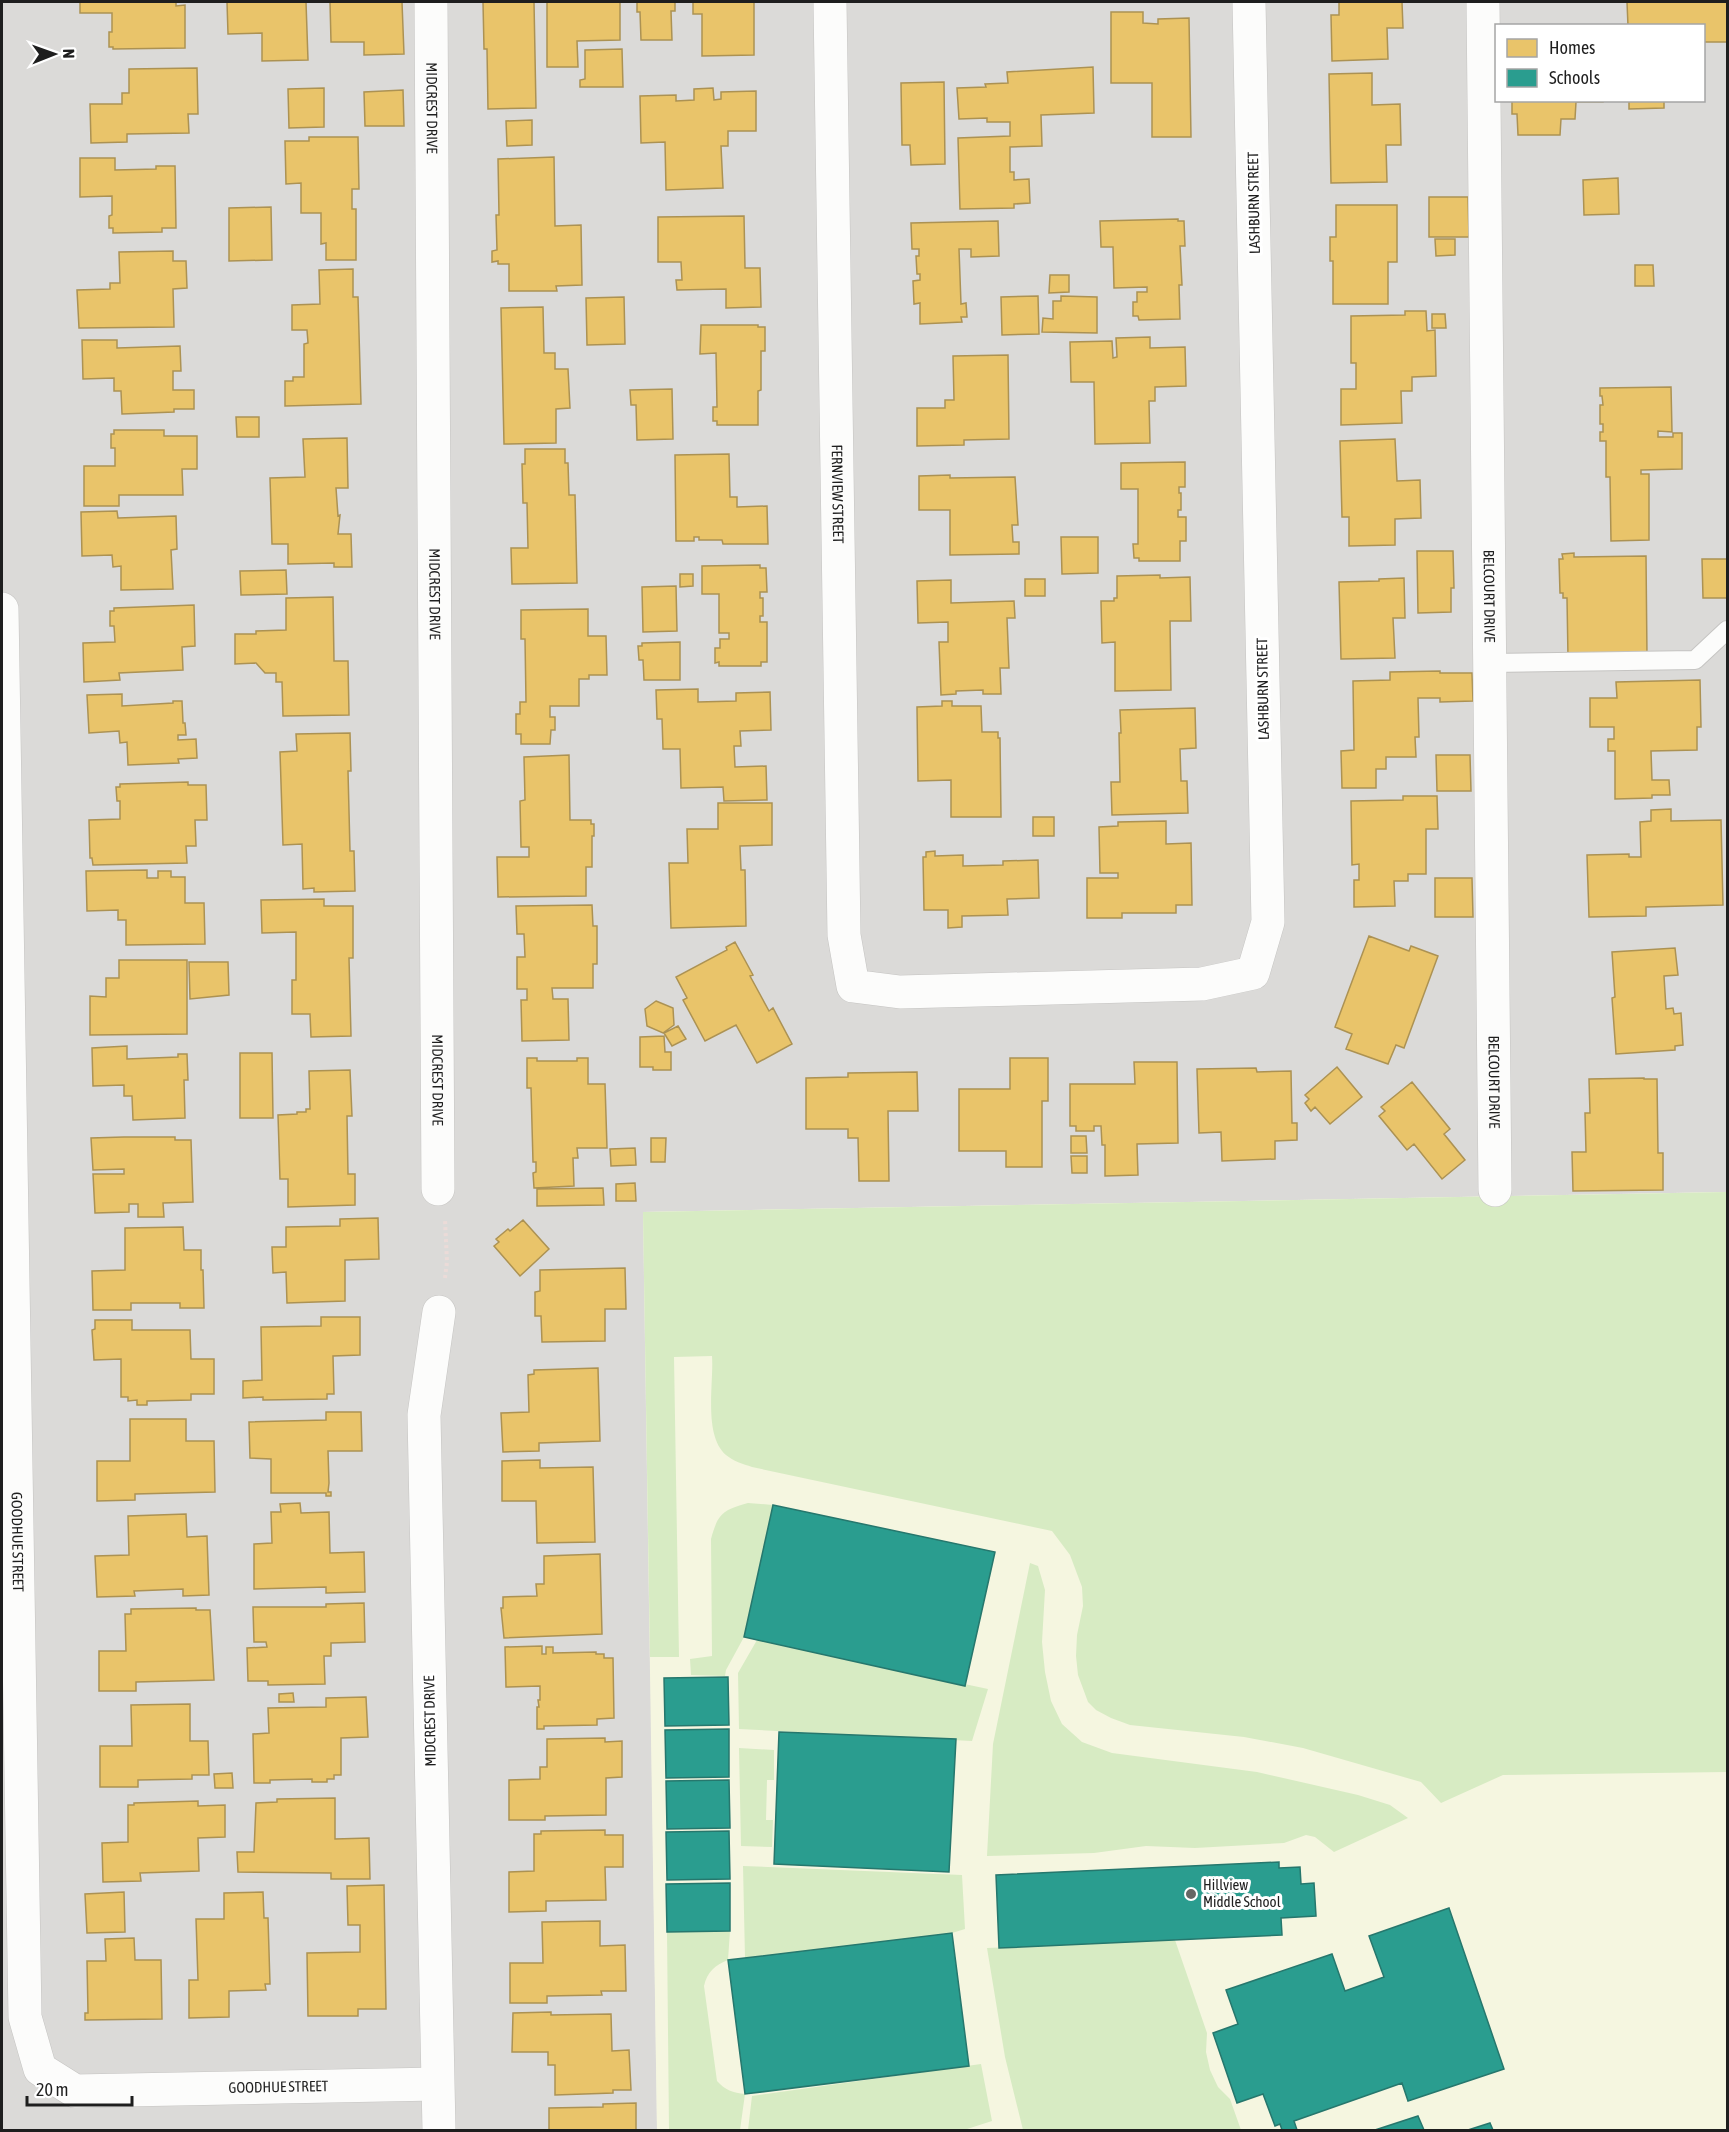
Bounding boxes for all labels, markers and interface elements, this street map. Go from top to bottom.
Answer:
north arrow [24,24,84,84]
legend [1495,24,1705,102]
text: Homes [1549,37,1595,58]
text: N [60,49,78,59]
street label: MIDCREST DRIVE [423,62,441,154]
text: Schools [1549,67,1600,88]
street label: LASHBURN STREET [1244,151,1263,254]
street label: FERNVIEW STREET [829,444,847,544]
street label: MIDCREST DRIVE [426,548,444,640]
street label: BELCOURT DRIVE [1481,549,1498,643]
street label: LASHBURN STREET [1253,637,1272,740]
street label: MIDCREST DRIVE [429,1034,447,1126]
street label: BELCOURT DRIVE [1485,1035,1503,1129]
street label: GOODHUE STREET [8,1492,27,1592]
street label: MIDCREST DRIVE [420,1675,439,1767]
place label: Hillview Middle School [1203,1876,1281,1910]
marker: Hillview Middle School [1184,1887,1198,1901]
scale bar [27,2069,132,2107]
street label: GOODHUE STREET [228,2077,329,2096]
text: 20 m [36,2079,68,2100]

